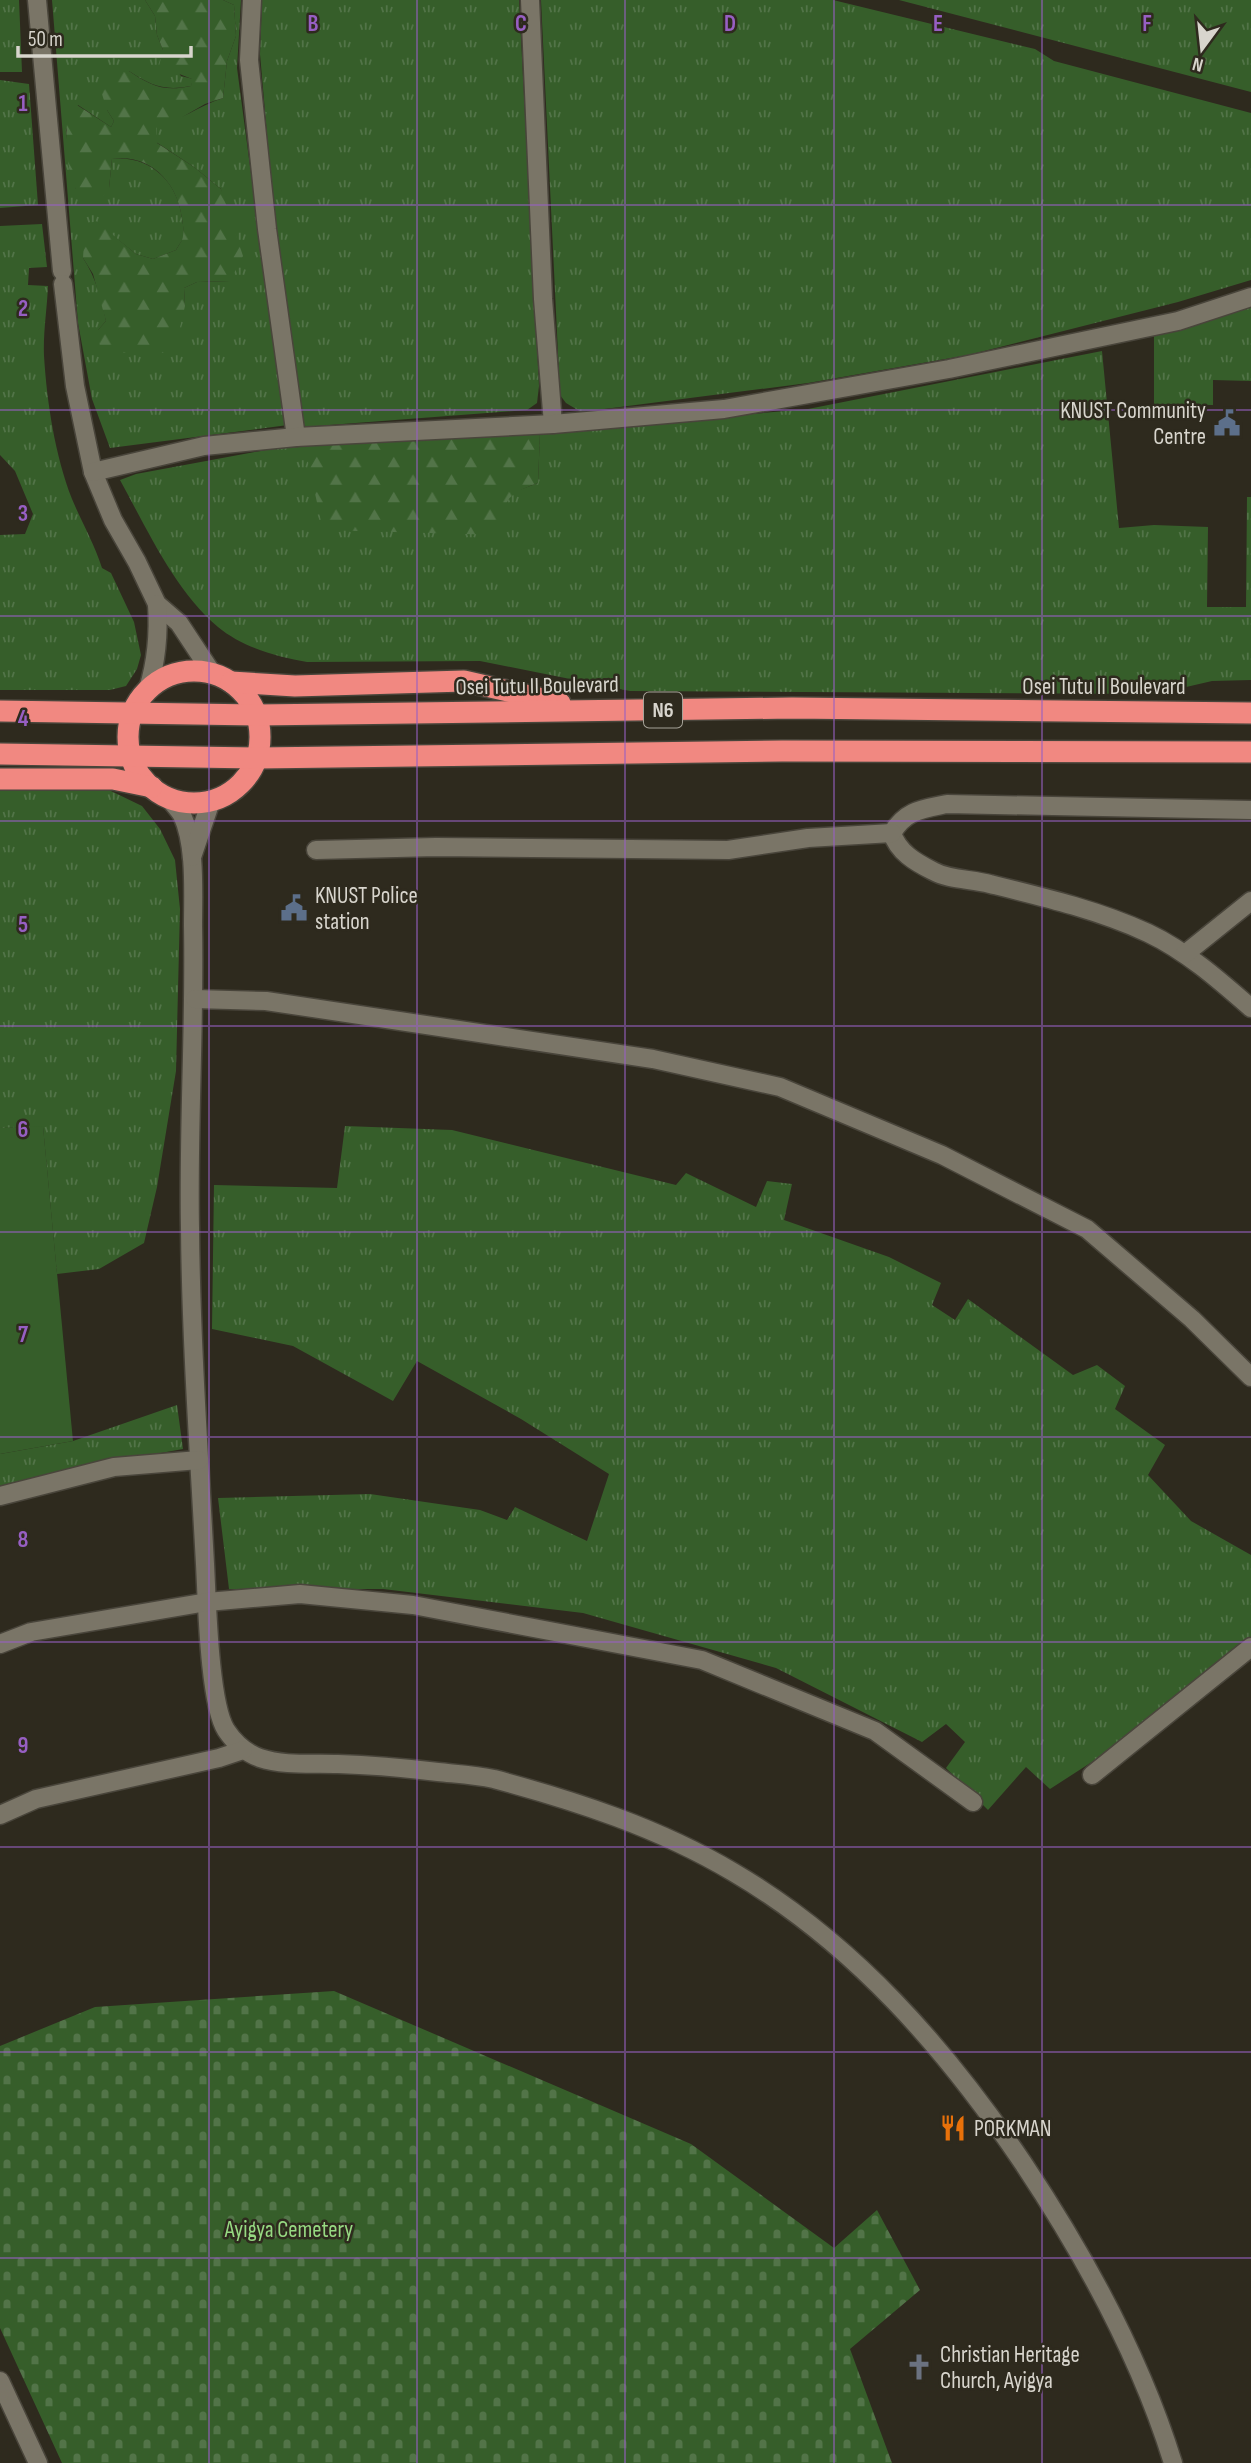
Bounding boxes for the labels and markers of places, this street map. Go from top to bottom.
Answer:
place label: KNUST Community Centre [1060,397,1206,451]
public building icon: KNUST Community Centre [1212,408,1242,438]
place label: KNUST Police station [315,882,418,936]
public building icon: KNUST Police station [279,893,309,923]
restaurant icon: PORKMAN [938,2113,968,2143]
place label: PORKMAN [974,2115,1051,2143]
place label: Christian Heritage Church, Ayigya [940,2341,1080,2395]
church icon: Christian Heritage Church, Ayigya [904,2352,934,2382]

